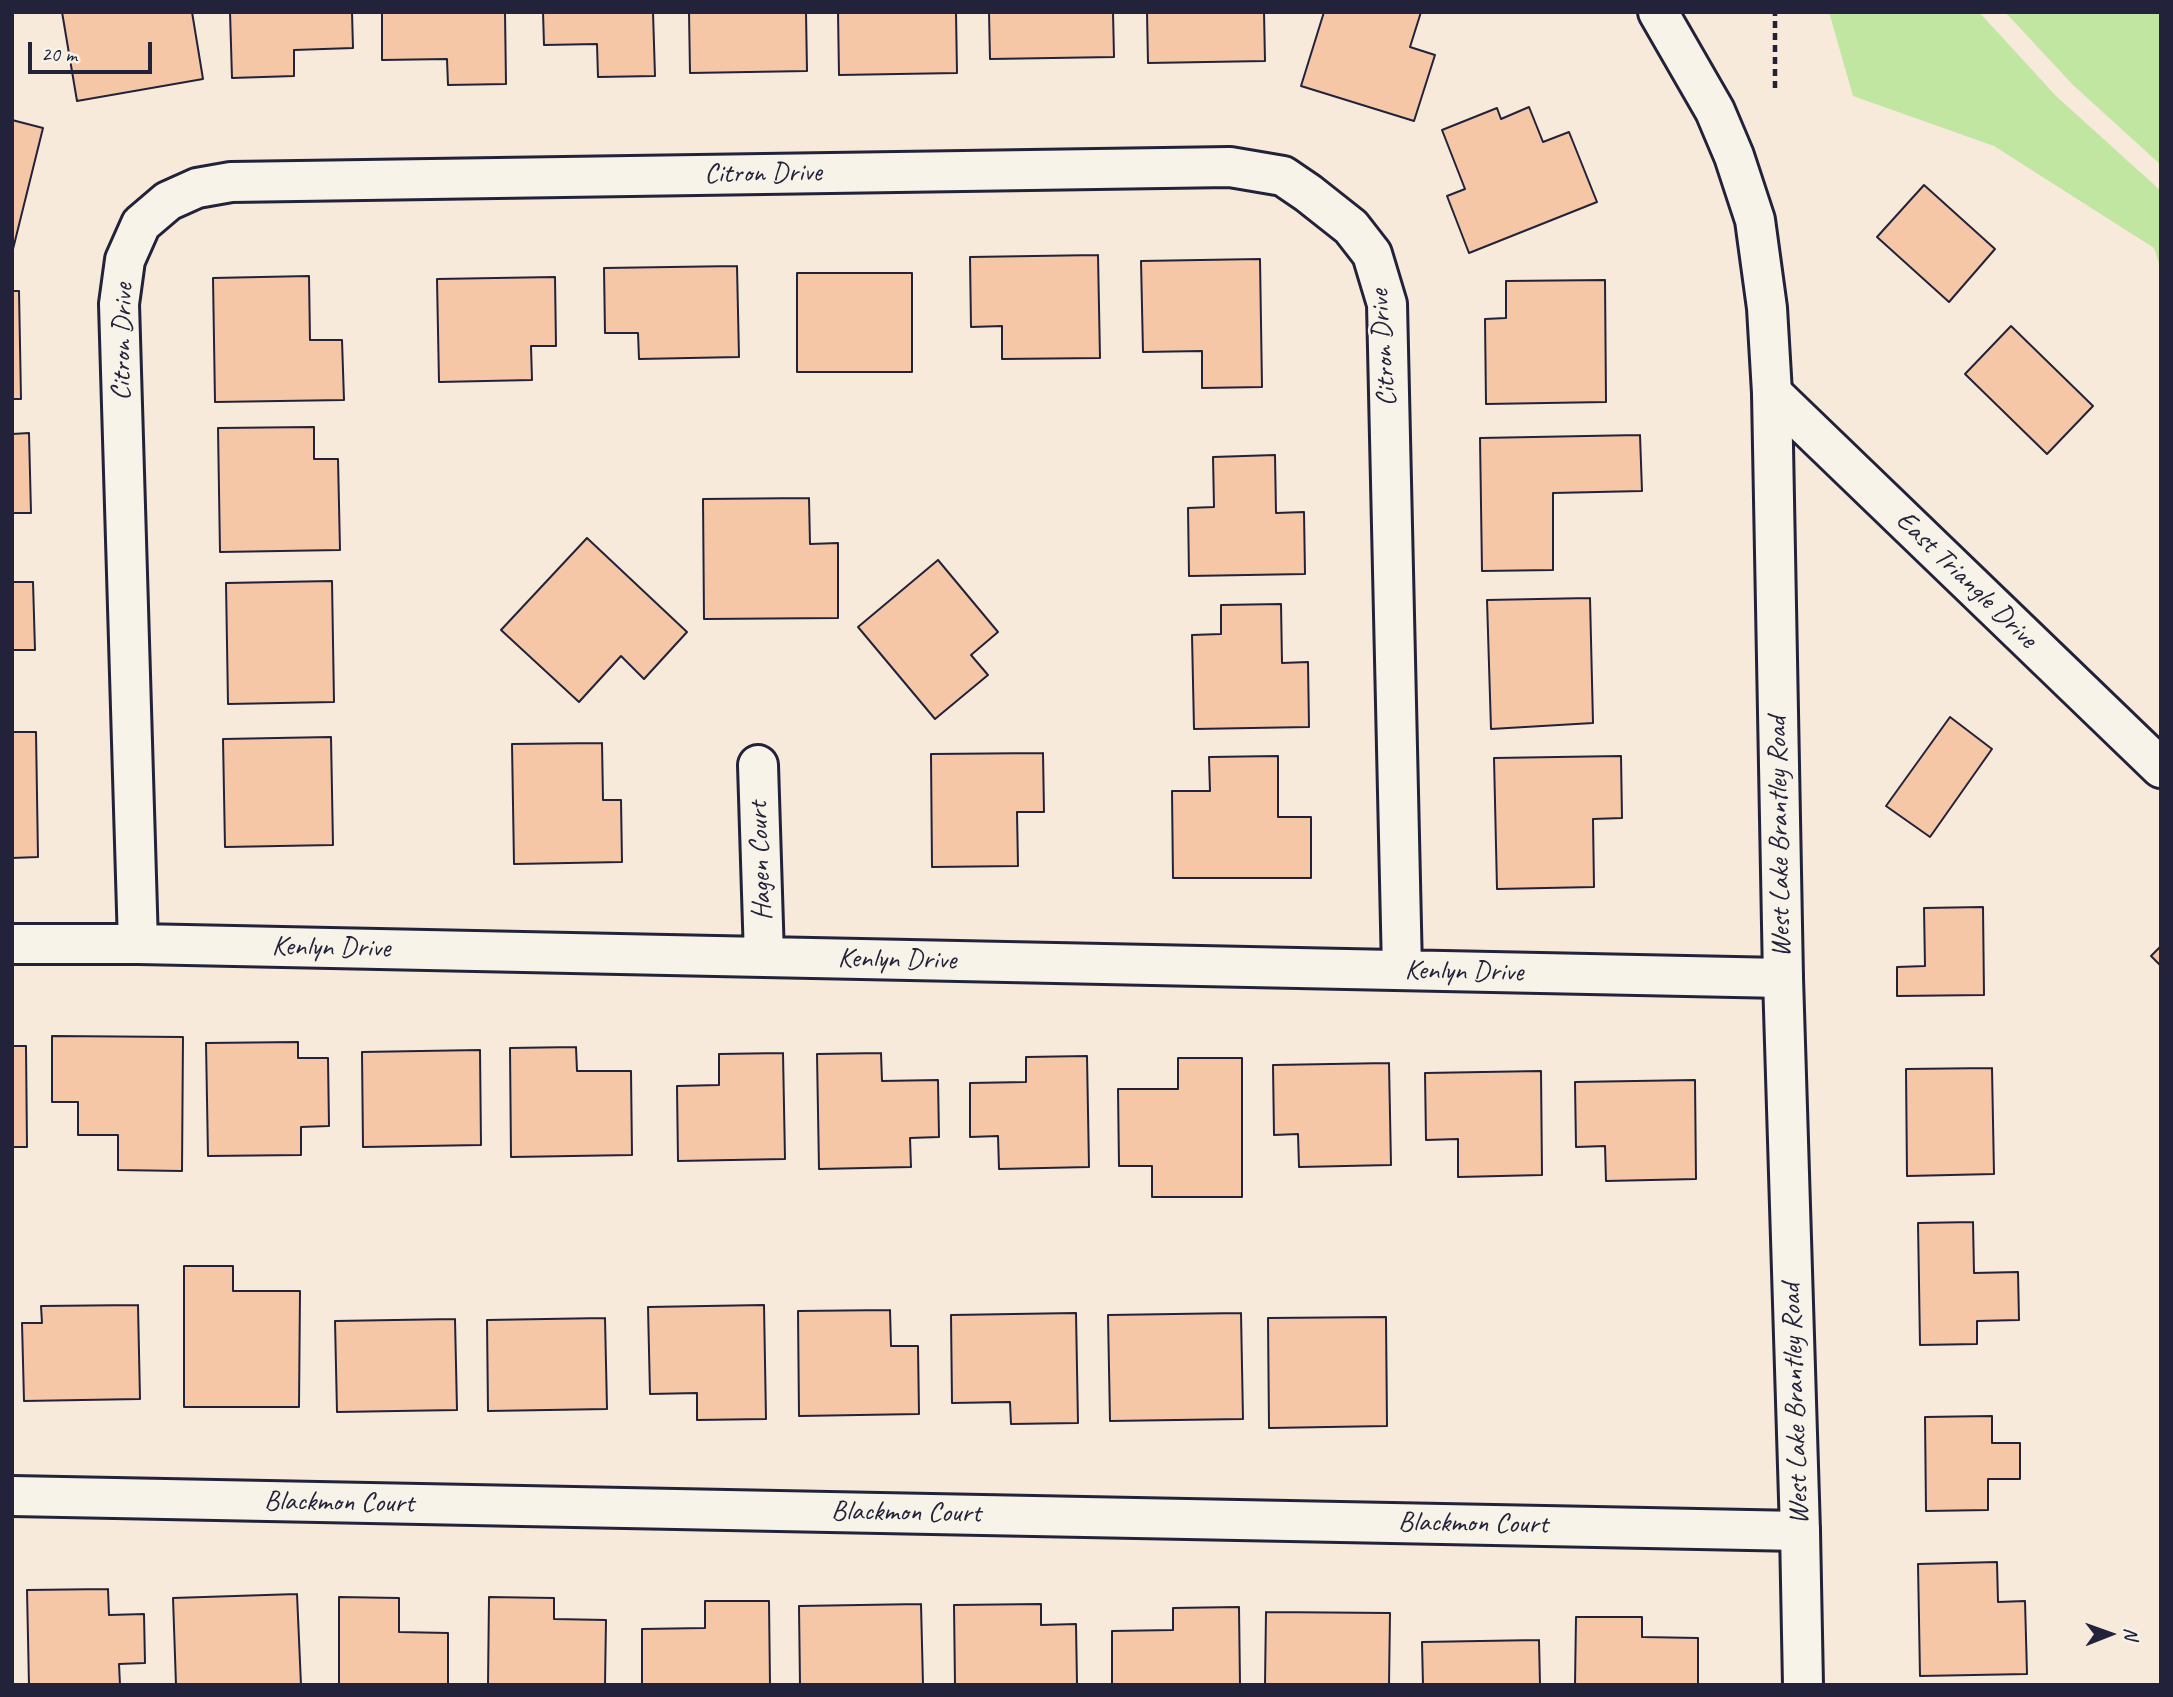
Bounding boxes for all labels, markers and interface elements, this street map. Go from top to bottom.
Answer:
scale bar [32,28,156,72]
text: 20 m [41,41,77,67]
street label: Citron Drive [704,156,822,192]
street label: Citron Drive [105,283,141,401]
street label: Citron Drive [1363,288,1405,408]
street label: East Triangle Drive [1888,504,2044,656]
street label: West Lake Brantley Road [1761,716,1799,958]
street label: Hagen Court [742,801,780,921]
street label: Kenlyn Drive [271,930,391,966]
street label: Kenlyn Drive [837,942,957,978]
street label: Kenlyn Drive [1404,954,1524,990]
street label: West Lake Brantley Road [1775,1283,1817,1525]
street label: Blackmon Court [264,1485,414,1521]
street label: Blackmon Court [831,1495,981,1531]
street label: Blackmon Court [1398,1506,1548,1542]
north arrow [2075,1599,2145,1669]
text: N [2119,1628,2143,1640]

